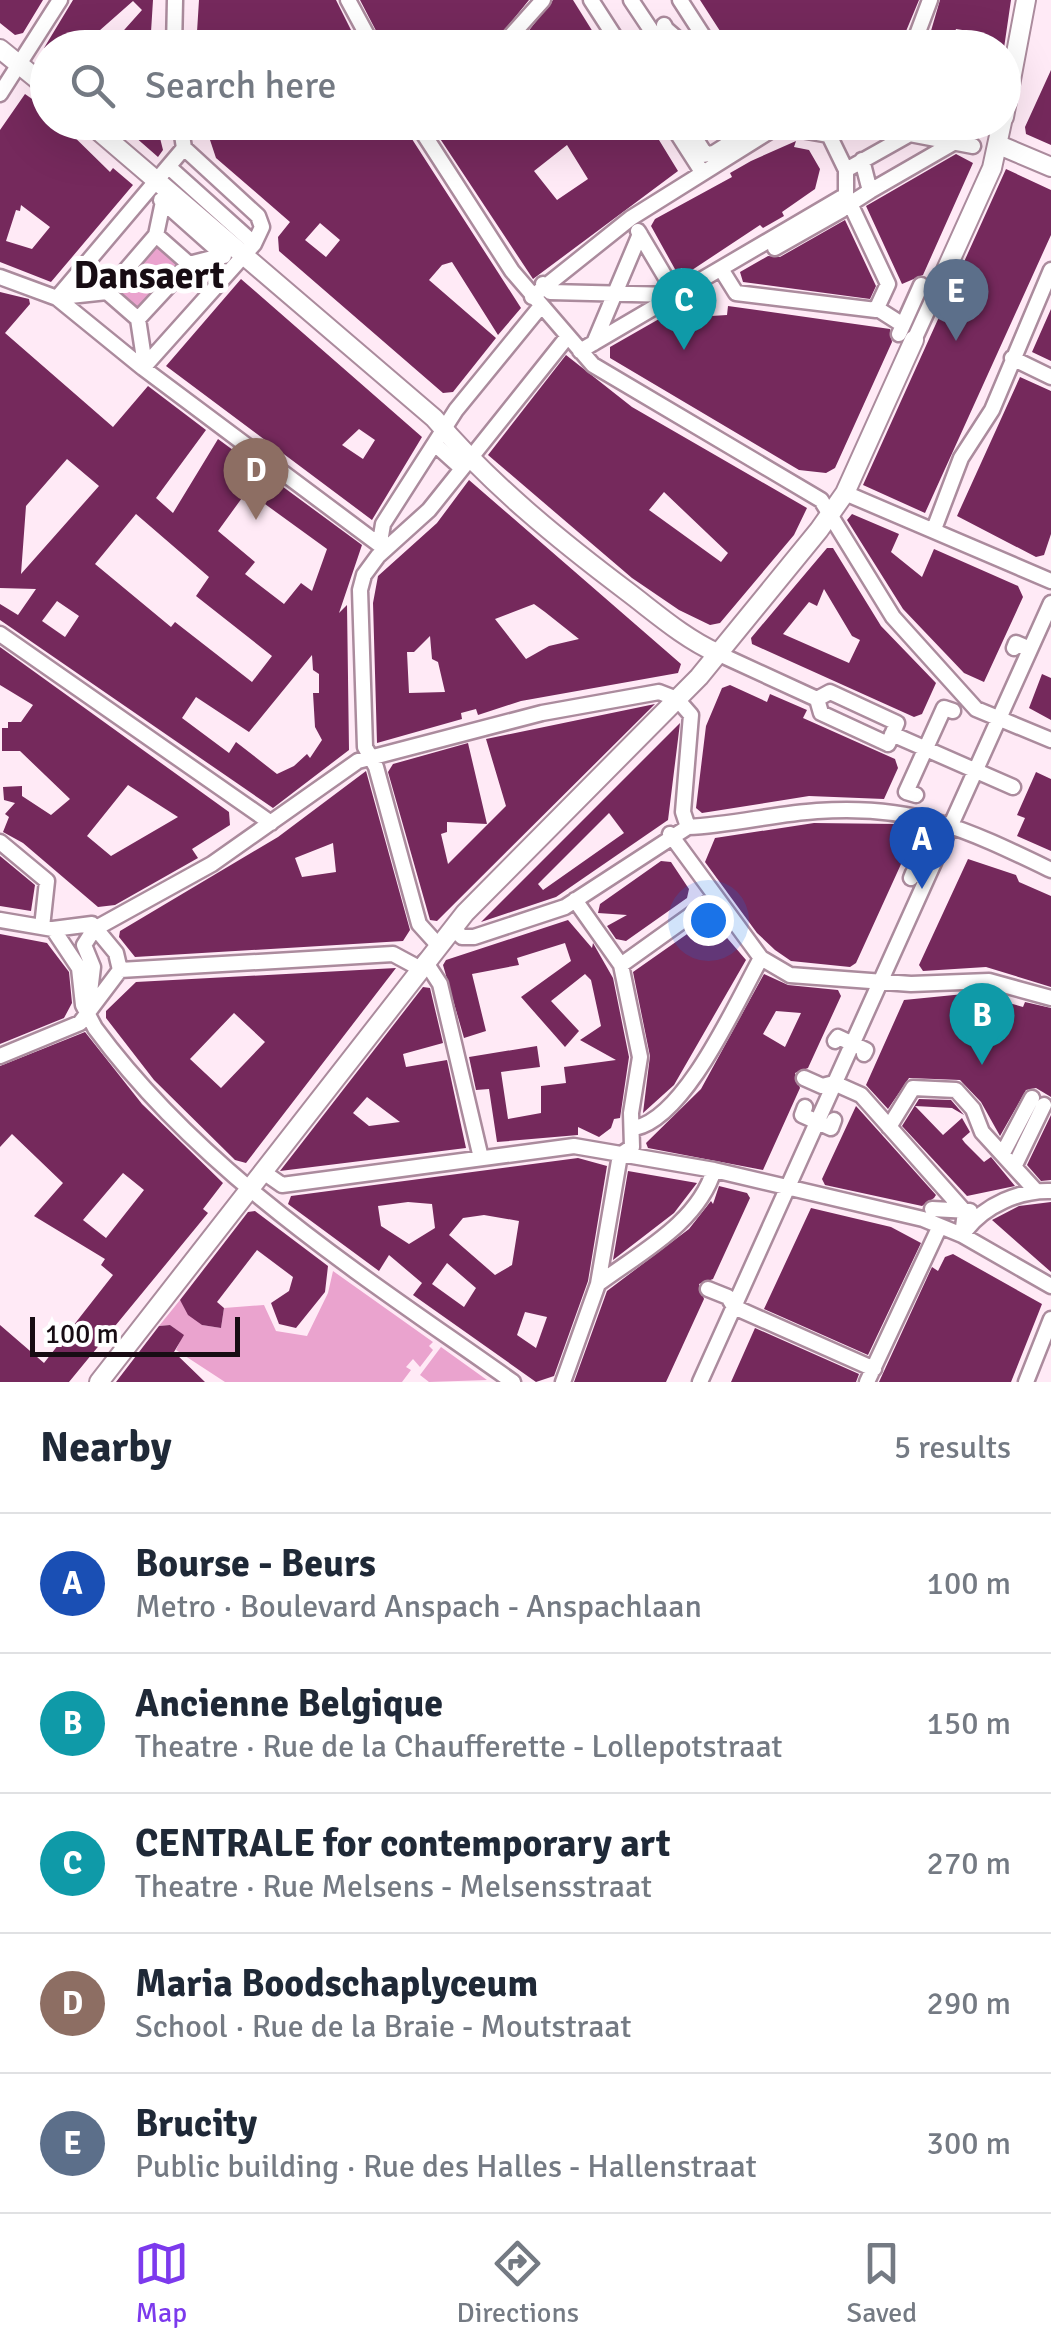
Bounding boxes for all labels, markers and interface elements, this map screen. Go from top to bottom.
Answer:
search box [30,30,1021,140]
icon: search [65,58,120,113]
text: Search here [145,62,337,109]
district label: Dansaert [74,252,224,299]
pin: E [924,258,988,341]
pin: C [652,268,716,350]
pin: D [224,438,288,520]
pin: A [890,806,954,889]
your location [683,895,734,946]
pin: B [950,982,1014,1065]
scale bar [30,1312,240,1356]
text: 100 m [45,1317,119,1351]
text: Nearby [40,1422,172,1473]
text: 5 results [894,1428,1011,1467]
text: Bourse - Beurs [135,1540,376,1587]
text: A [62,1564,83,1603]
text: 100 m [927,1564,1011,1603]
text: Metro · Boulevard Anspach - Anspachlaan [135,1587,702,1626]
text: Ancienne Belgique [135,1680,443,1727]
text: B [63,1704,82,1743]
text: 150 m [927,1704,1011,1743]
text: Theatre · Rue de la Chaufferette - Lollepotstraat [135,1727,782,1766]
text: CENTRALE for contemporary art [135,1820,670,1867]
text: C [63,1844,82,1883]
text: 270 m [927,1844,1011,1883]
text: Theatre · Rue Melsens - Melsensstraat [135,1867,652,1906]
text: Maria Boodschaplyceum [135,1960,538,2007]
text: D [62,1984,83,2023]
text: 290 m [927,1984,1011,2023]
text: School · Rue de la Braie - Moutstraat [135,2007,631,2046]
text: Brucity [135,2100,257,2147]
text: E [63,2124,82,2163]
text: 300 m [927,2124,1011,2163]
text: Public building · Rue des Halles - Hallenstraat [135,2147,757,2186]
tab: Map [134,2236,189,2330]
tab: Directions [457,2236,579,2330]
tab: Saved [847,2236,917,2330]

